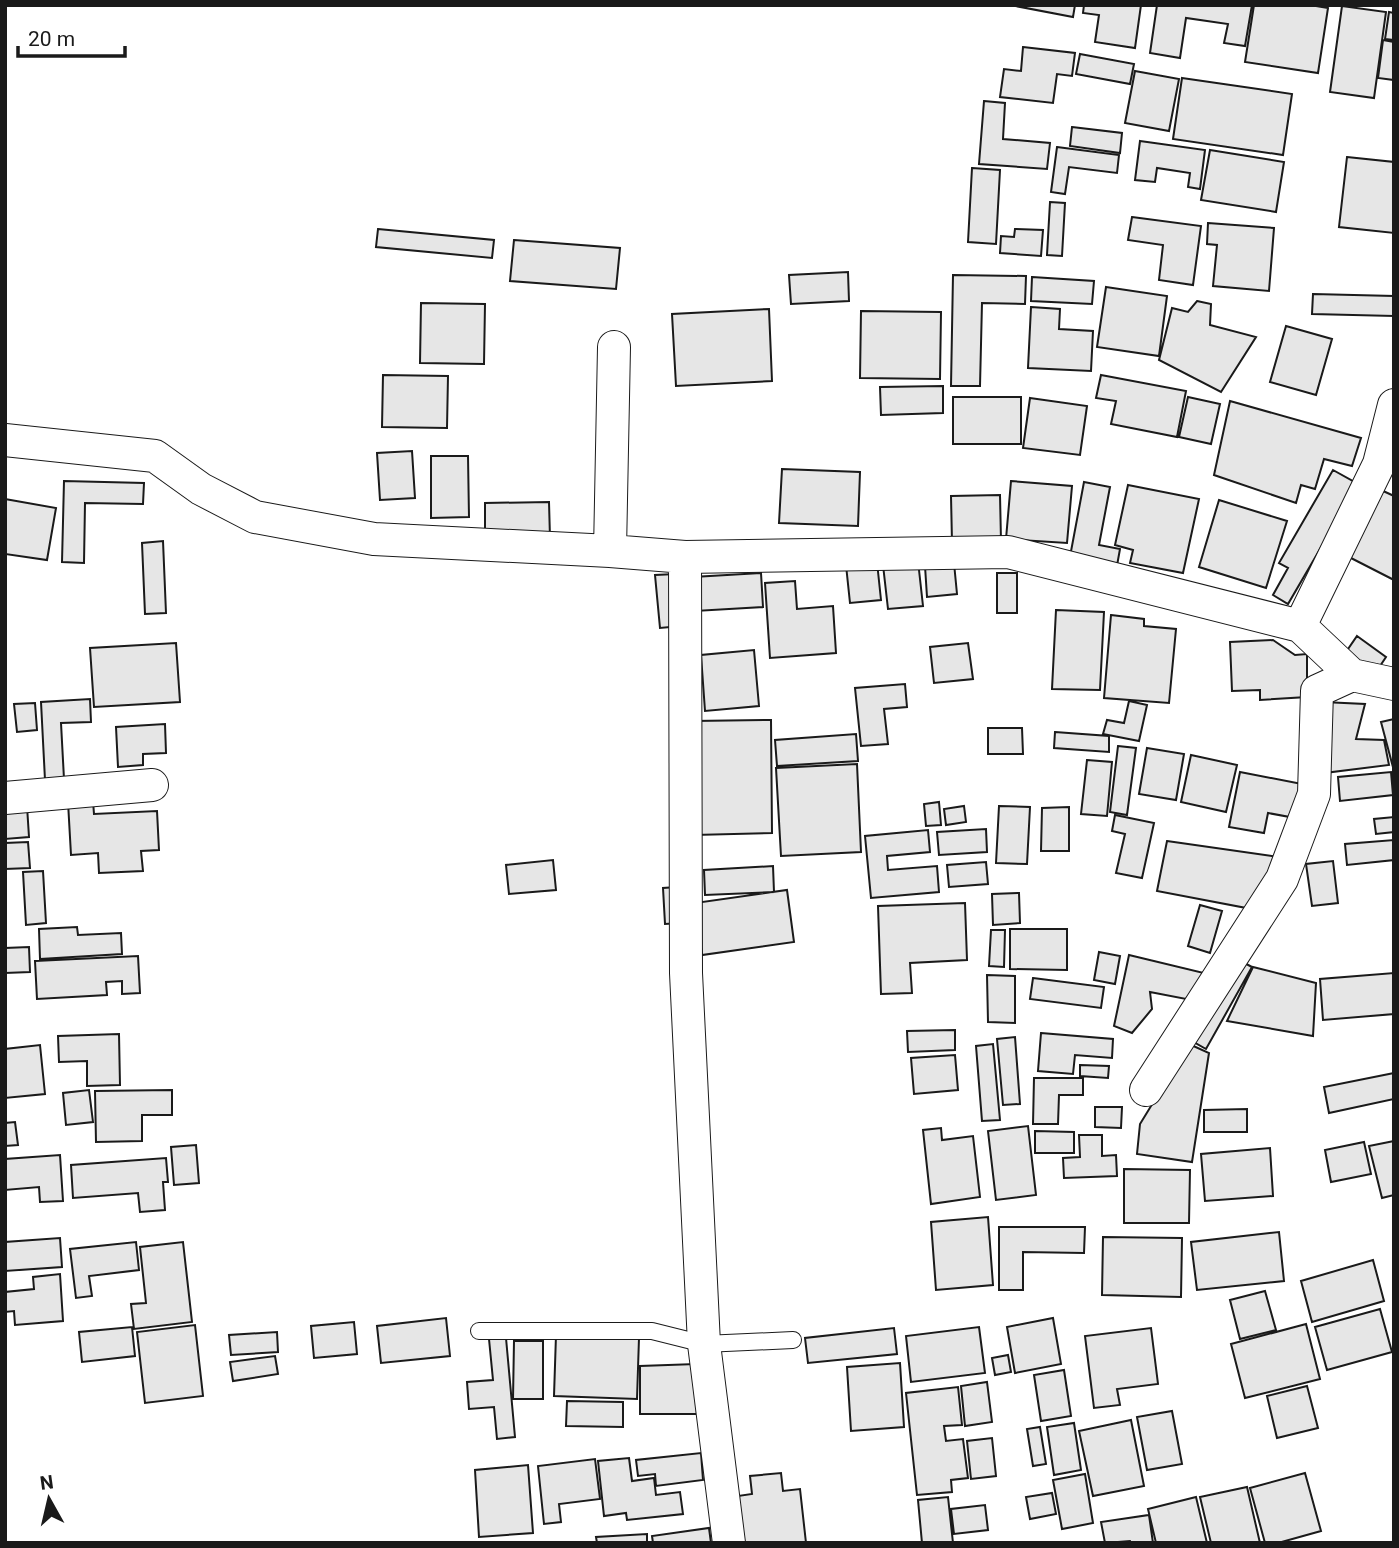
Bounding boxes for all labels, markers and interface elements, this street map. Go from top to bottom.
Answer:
scale bar [18,14,124,58]
text: 20 m [28,27,75,51]
north arrow [14,1464,84,1534]
text: N [38,1470,55,1495]

